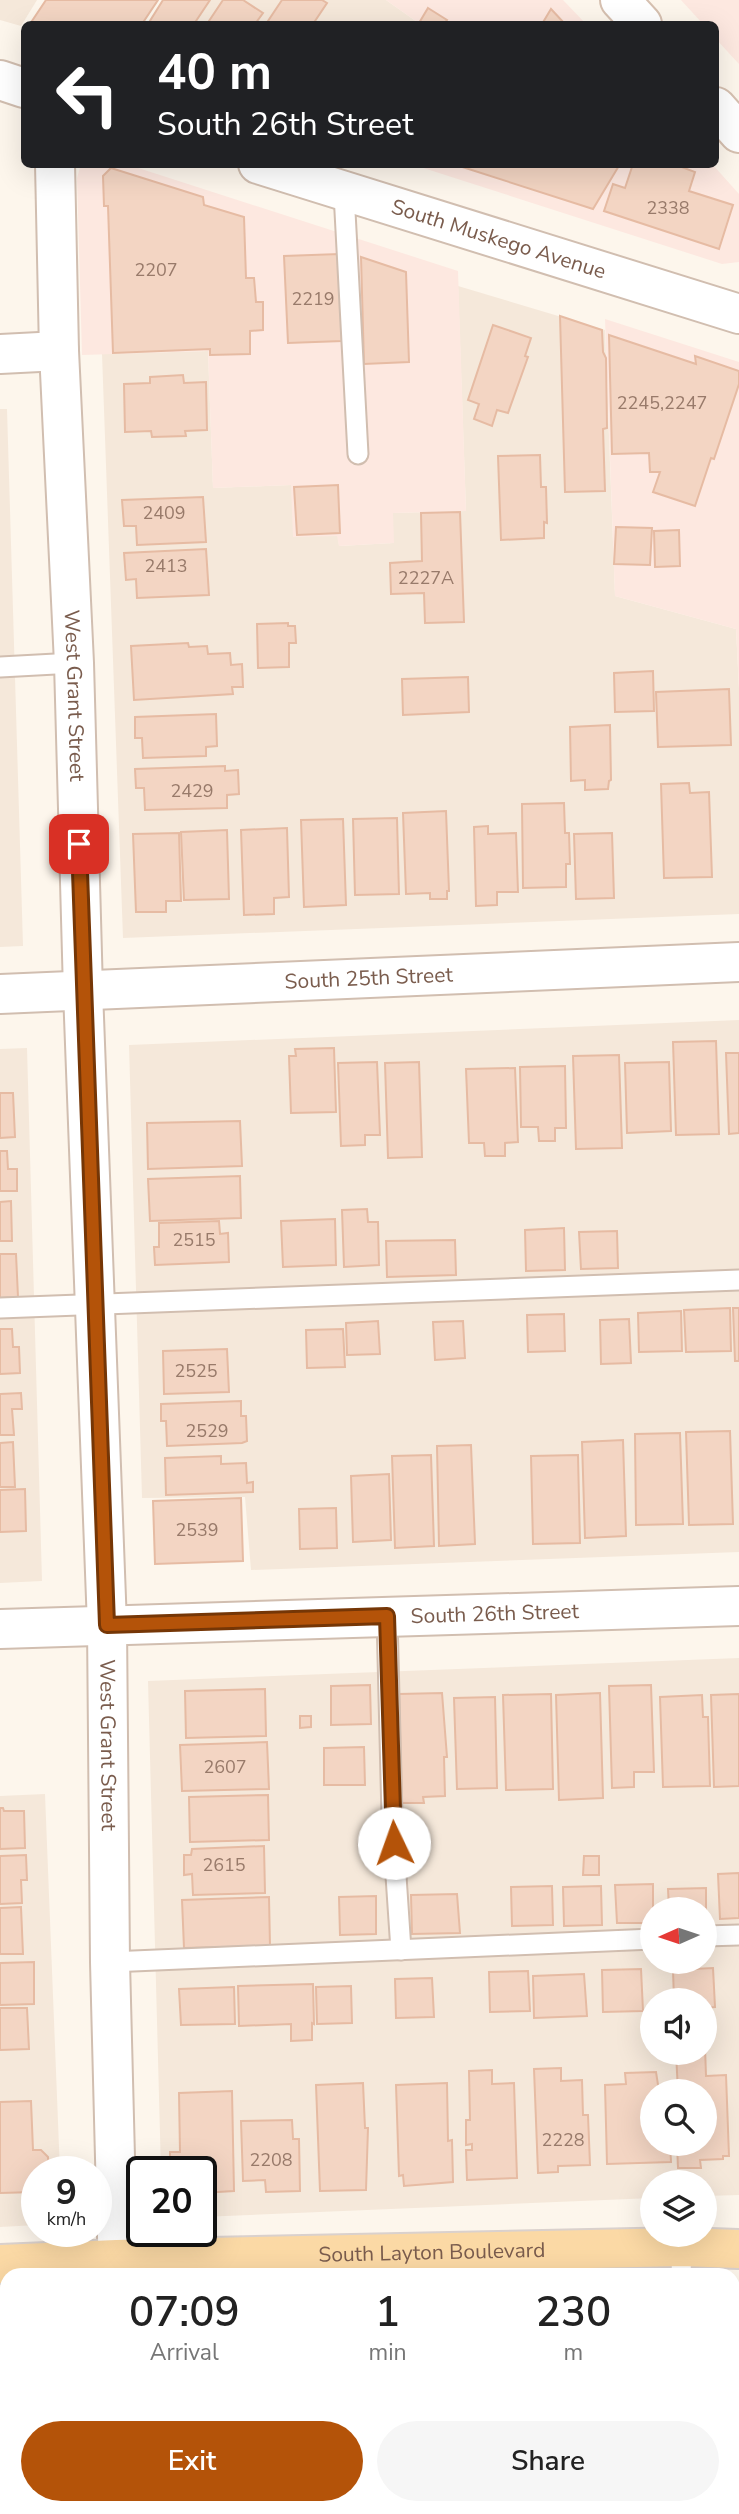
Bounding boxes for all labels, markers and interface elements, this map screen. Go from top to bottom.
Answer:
text: 40 m [157,39,272,106]
icon: left [42,49,133,140]
text: South 26th Street [157,103,413,146]
street label: South Muskego Avenue [388,192,609,286]
house number: 2338 [646,196,690,220]
house number: 2207 [134,258,178,282]
house number: 2219 [291,287,335,311]
house number: 2245,2247 [617,391,707,415]
house number: 2409 [142,501,186,525]
house number: 2413 [144,554,188,578]
house number: 2227A [398,566,454,590]
street label: West Grant Street [57,609,91,782]
house number: 2429 [170,779,214,803]
pin [49,814,109,874]
icon: arrive [60,825,98,863]
street label: South 25th Street [284,960,454,996]
house number: 2515 [172,1228,216,1252]
house number: 2525 [174,1359,218,1383]
house number: 2529 [185,1419,229,1443]
house number: 2539 [175,1518,219,1542]
street label: South 26th Street [410,1597,580,1630]
street label: West Grant Street [93,1659,123,1832]
house number: 2607 [203,1755,247,1779]
position arrow [357,1806,431,1880]
house number: 2615 [202,1853,246,1877]
north arrow [640,1897,718,1974]
map controls [640,1897,717,2247]
button: sound [640,1988,717,2065]
button: search [640,2079,717,2156]
house number: 2228 [541,2128,585,2152]
house number: 2208 [249,2148,293,2172]
speed limit sign: 20 [126,2156,217,2247]
text: 9 [56,2169,77,2216]
button: layers [640,2170,717,2247]
text: km/h [47,2207,86,2231]
street label: South Layton Boulevard [318,2236,546,2269]
text: 07:09 [129,2284,240,2341]
text: 1 [375,2284,400,2341]
text: 230 [535,2284,611,2341]
text: Arrival [150,2337,219,2368]
text: min [369,2337,407,2368]
text: m [563,2337,583,2368]
button: Exit [21,2421,363,2501]
button: Share [377,2421,719,2501]

